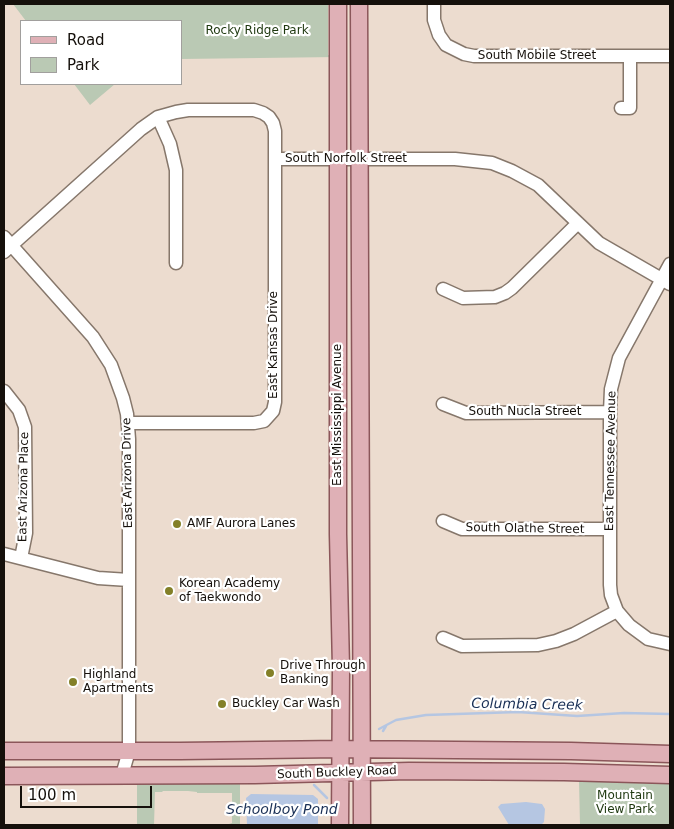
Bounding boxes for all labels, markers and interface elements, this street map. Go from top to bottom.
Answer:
legend [20,20,182,85]
park label: Rocky Ridge Park [205,24,309,38]
text: Road [67,31,105,49]
street label: South Mobile Street [478,49,596,63]
text: Park [67,56,99,74]
street label: South Norfolk Street [285,152,407,166]
street label: East Kansas Drive [267,291,281,399]
street label: East Mississippi Avenue [331,344,345,486]
street label: East Tennessee Avenue [603,391,619,531]
street label: South Nucla Street [469,405,581,419]
street label: East Arizona Drive [120,418,136,528]
street label: East Arizona Place [16,432,32,542]
place label: AMF Aurora Lanes [187,517,295,531]
marker: AMF Aurora Lanes [171,518,183,530]
street label: South Olathe Street [465,521,585,537]
place label: Korean Academy of Taekwondo [179,577,280,605]
marker: Korean Academy of Taekwondo [163,585,175,597]
place label: Drive Through Banking [280,659,366,687]
marker: Drive Through Banking [264,667,276,679]
place label: Highland Apartments [83,668,153,696]
marker: Highland Apartments [67,676,79,688]
water label: Columbia Creek [471,696,583,714]
place label: Buckley Car Wash [232,697,340,711]
marker: Buckley Car Wash [216,698,228,710]
street label: South Buckley Road [277,764,397,782]
scale bar [22,776,155,808]
text: 100 m [28,786,76,804]
park label: Mountain View Park [596,789,654,817]
water label: Schoolboy Pond [226,802,338,818]

